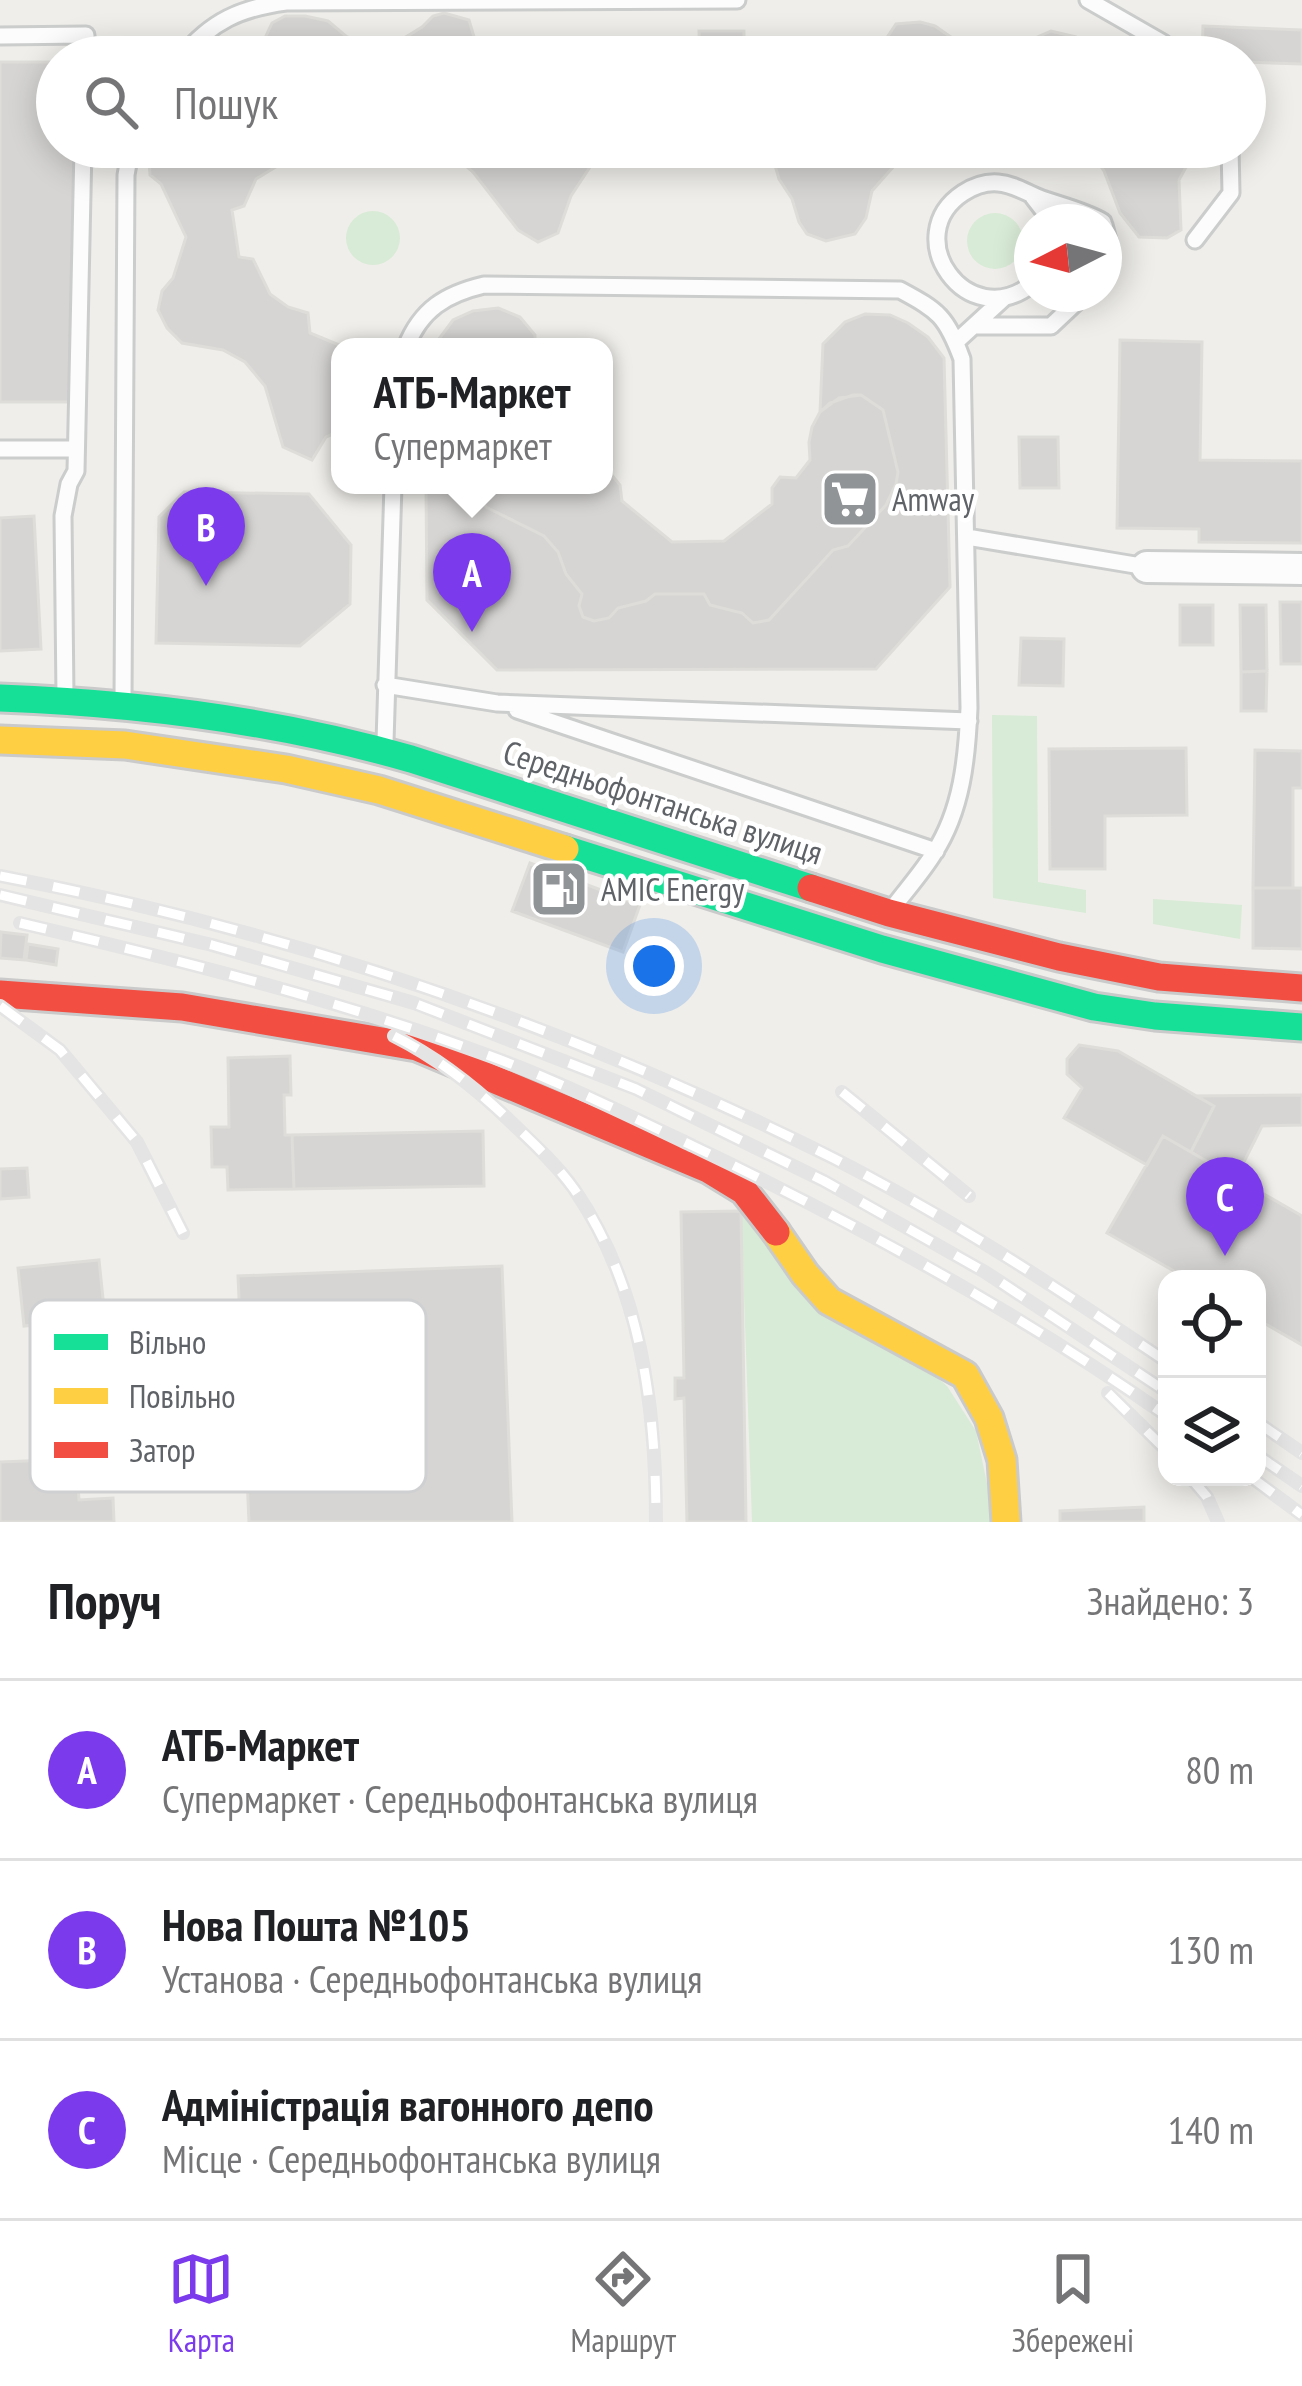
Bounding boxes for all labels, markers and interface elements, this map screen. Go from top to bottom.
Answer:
search box [36,36,1266,168]
icon: search [78,69,144,135]
text: Пошук [174,73,278,131]
north arrow [1014,204,1122,312]
popup [331,338,613,494]
text: АТБ-Маркет [373,362,571,420]
text: Супермаркет [373,420,552,471]
supermarket icon: Amway [819,468,881,530]
place label: Amway [892,477,975,520]
pin: B [167,487,245,586]
pin: A [433,533,511,632]
street label: Середньофонтанська вулиця [498,730,828,873]
fuel station icon: AMIC Energy [528,858,590,920]
place label: AMIC Energy [601,867,745,910]
your location [624,936,684,996]
pin: C [1186,1157,1264,1256]
map controls [1158,1270,1266,1486]
button: locate [1158,1270,1266,1378]
legend [30,1300,426,1492]
text: Вільно [129,1320,206,1363]
text: Повільно [129,1374,236,1417]
button: layers [1158,1378,1266,1486]
text: Затор [129,1428,195,1471]
text: Поруч [48,1567,161,1633]
text: Знайдено: 3 [1087,1575,1254,1626]
text: АТБ-Маркет [162,1715,359,1773]
text: A [77,1744,97,1795]
text: 80 m [1185,1744,1254,1795]
text: Супермаркет · Середньофонтанська вулиця [162,1773,758,1824]
text: Нова Пошта №105 [162,1895,471,1953]
text: B [77,1924,97,1975]
text: 130 m [1168,1924,1254,1975]
text: Установа · Середньофонтанська вулиця [162,1953,702,2004]
text: Адміністрація вагонного депо [162,2075,654,2133]
text: C [78,2104,96,2155]
text: 140 m [1168,2104,1254,2155]
text: Місце · Середньофонтанська вулиця [162,2133,661,2184]
tab: Карта [168,2246,235,2361]
tab: Маршрут [571,2246,676,2361]
tab: Збережені [1012,2246,1134,2361]

